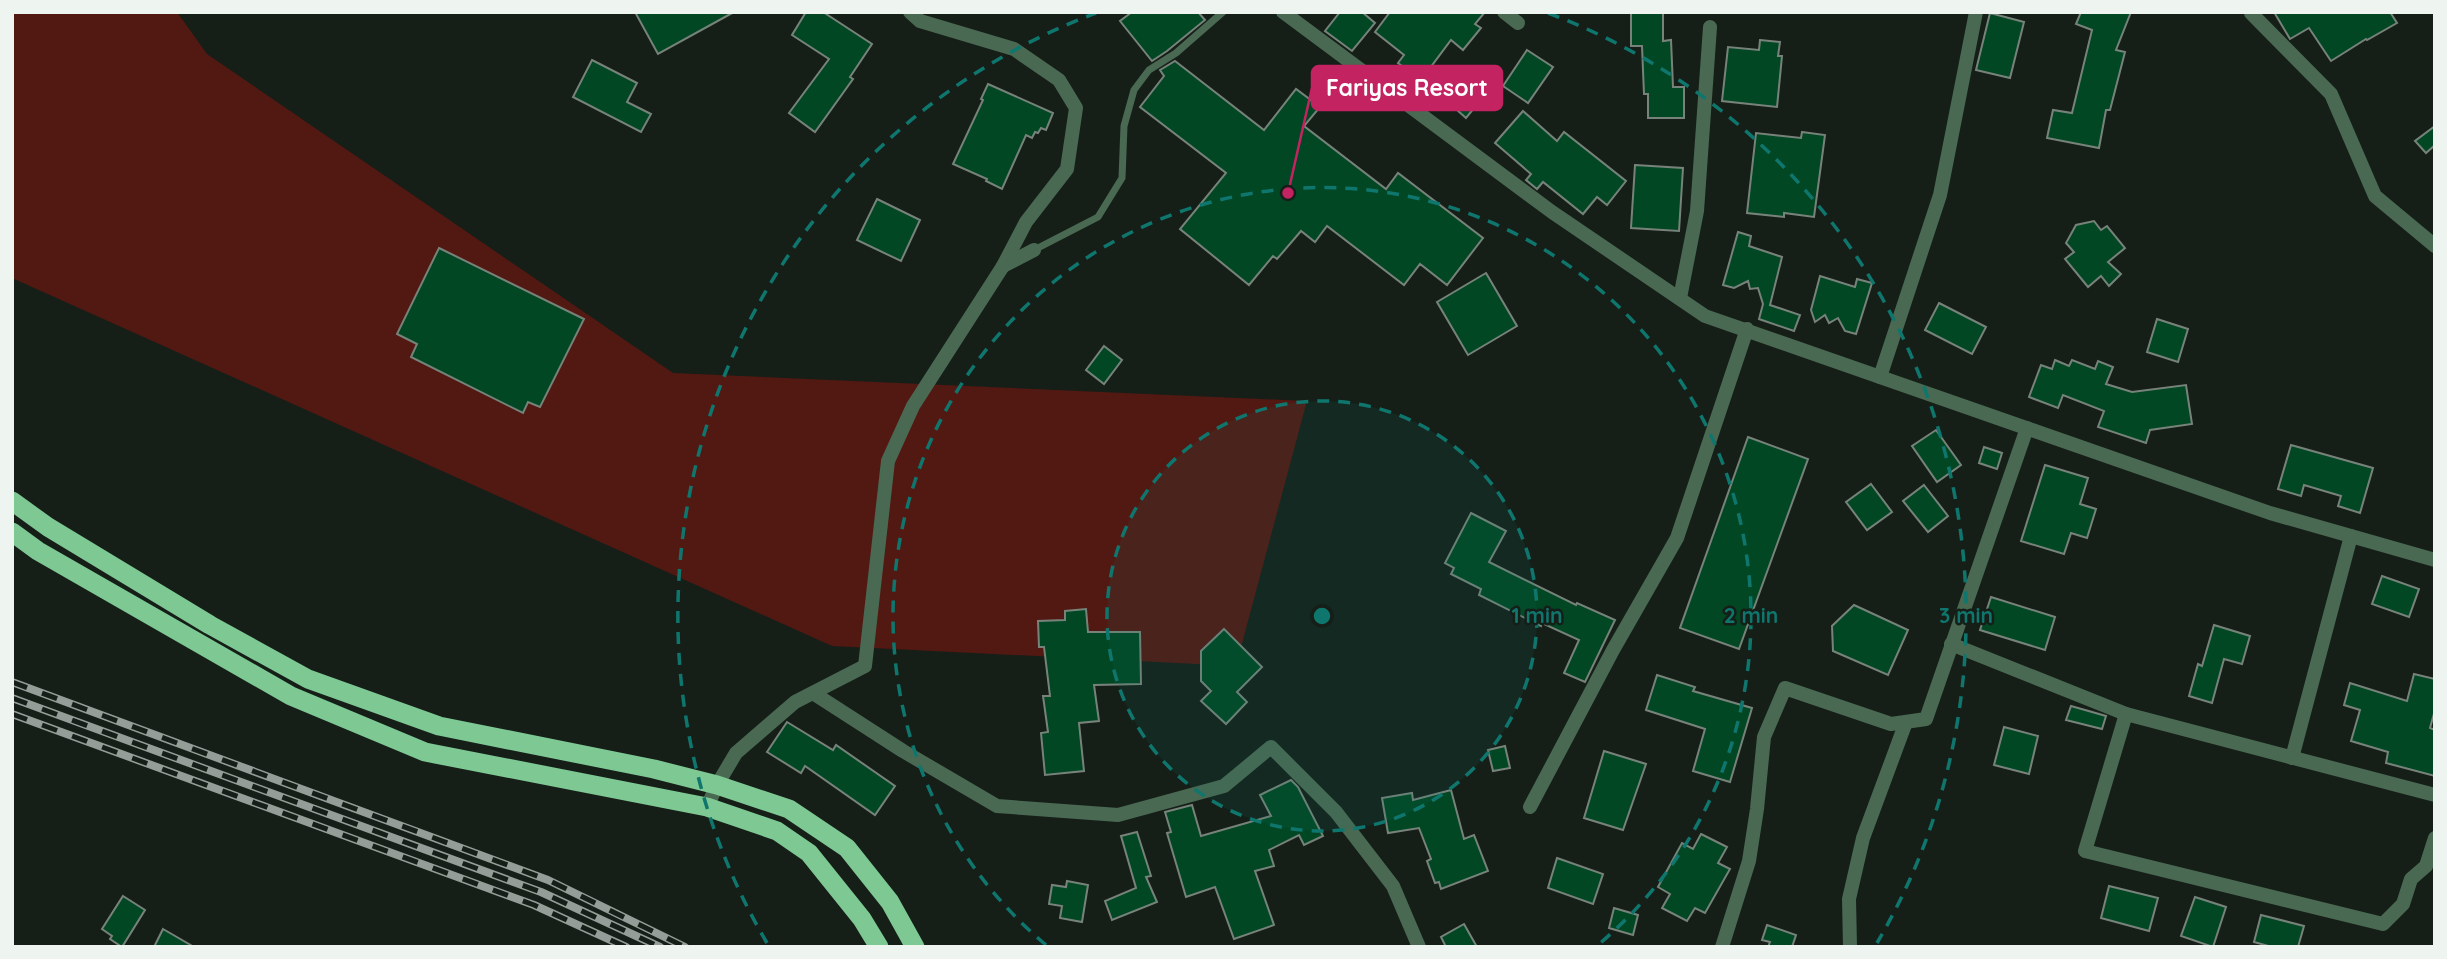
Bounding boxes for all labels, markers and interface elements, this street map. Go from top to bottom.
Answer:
callout: Fariyas Resort [1312,66,1502,110]
text: Fariyas Resort [1326,73,1488,102]
text: 1 min [1512,602,1562,628]
text: 2 min [1724,602,1778,628]
text: 3 min [1939,602,1993,628]
centre of rings [1310,604,1334,628]

